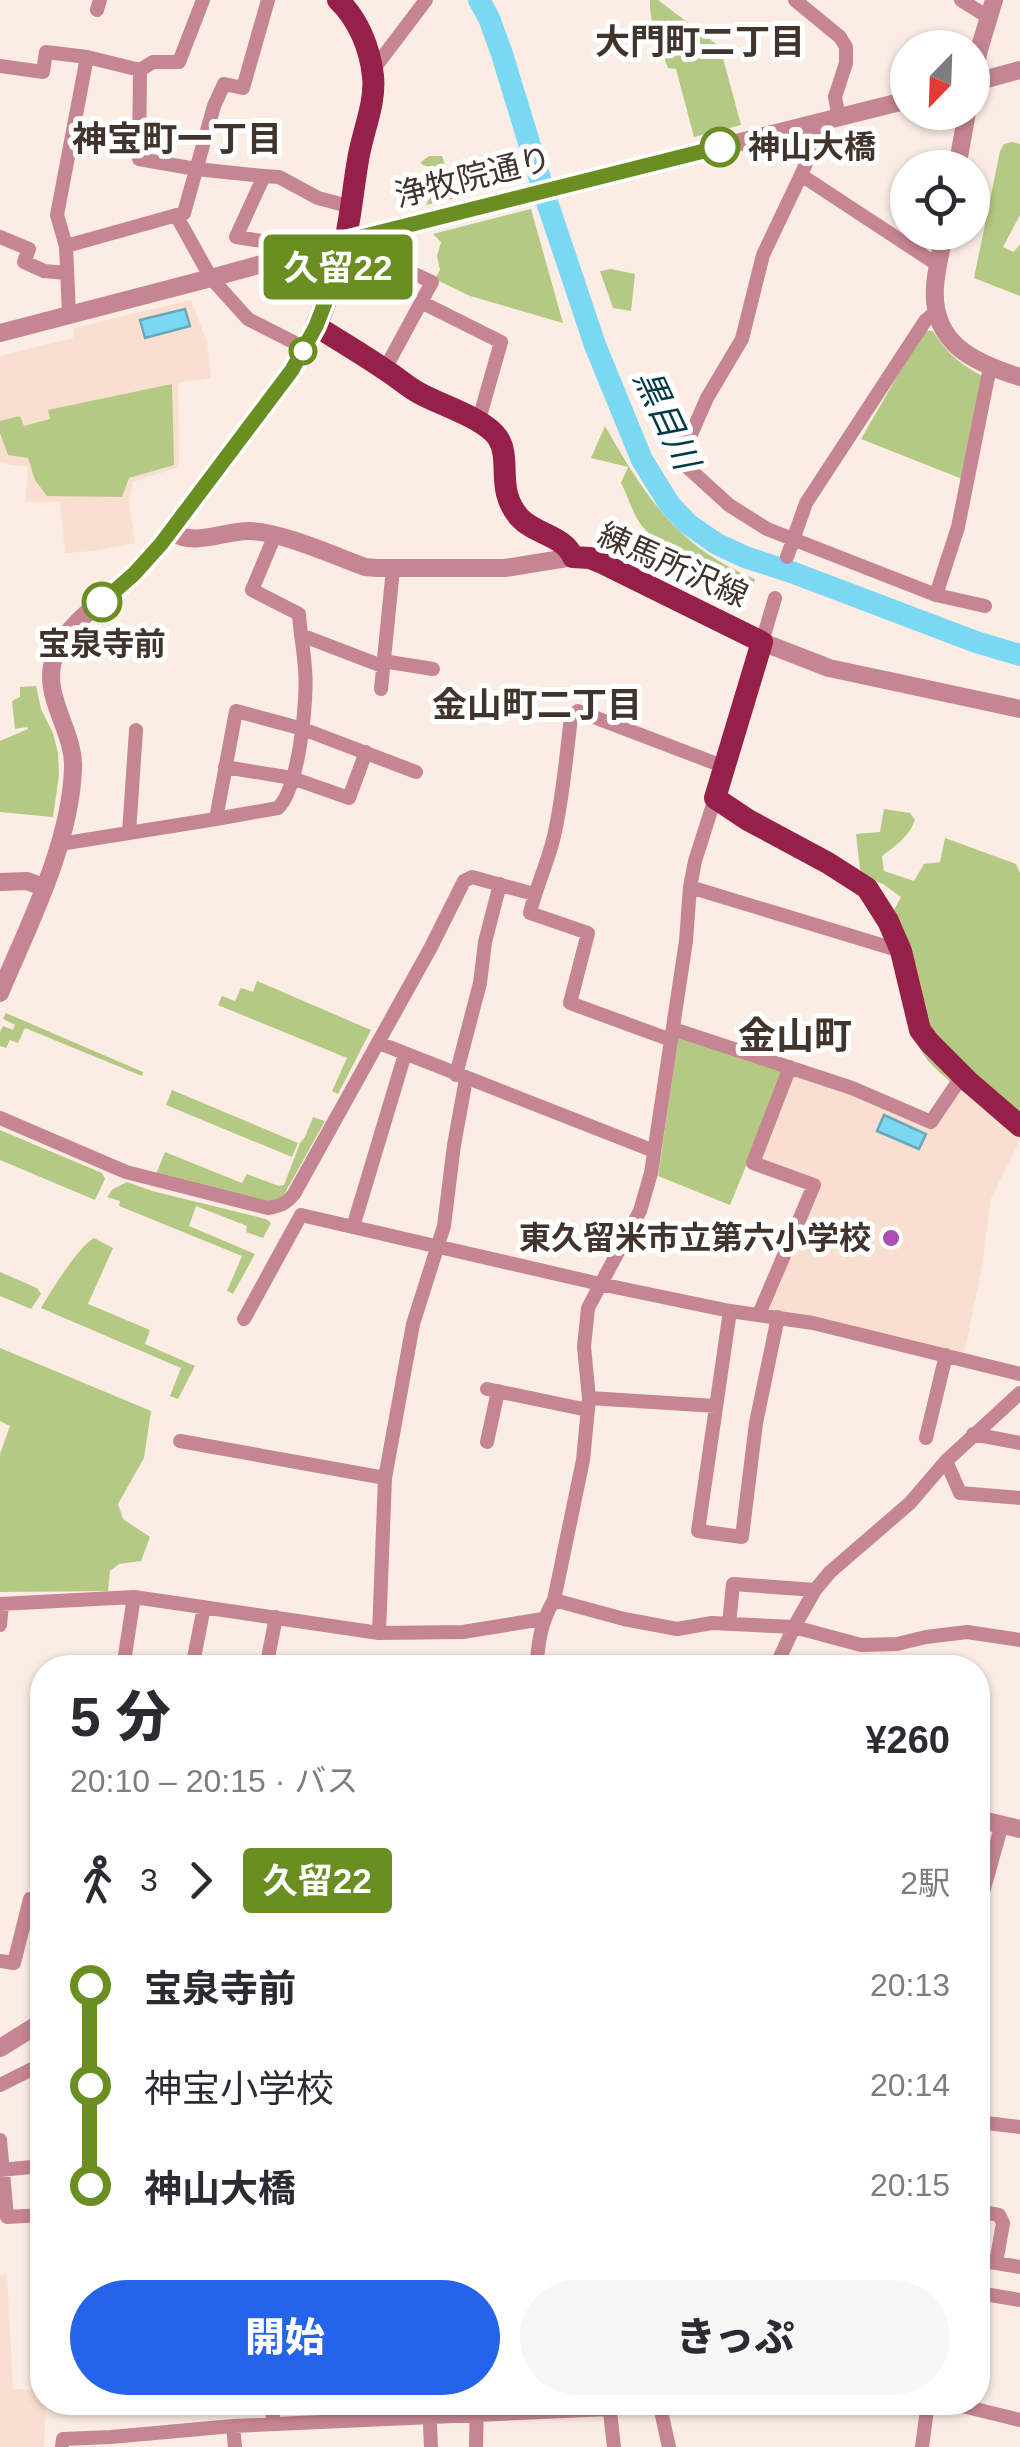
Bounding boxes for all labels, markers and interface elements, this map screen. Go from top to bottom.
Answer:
district label: 大門町二丁目 [595,22,805,61]
north arrow [890,30,990,130]
map controls [890,30,990,250]
district label: 神宝町一丁目 [72,119,282,158]
marker: 神山大橋 [701,128,739,166]
place label: 神山大橋 [748,129,876,165]
street label: 浄牧院通り [391,140,555,214]
button: locate [890,150,990,250]
line badge: 久留22 [268,234,408,300]
text: 久留22 [284,248,392,287]
unlabelled marker [290,338,316,364]
water label: 黒目川 [627,363,709,478]
street label: 練馬所沢線 [593,516,753,614]
marker: 宝泉寺前 [83,583,121,621]
place label: 宝泉寺前 [38,626,166,662]
district label: 金山町二丁目 [432,685,642,724]
district label: 金山町 [738,1015,852,1057]
place label: 東久留米市立第六小学校 [519,1220,871,1256]
marker: 東久留米市立第六小学校 [880,1227,902,1249]
text: 5 分 [70,1686,171,1748]
text: ¥260 [865,1719,950,1761]
text: 20:10 – 20:15 · バス [70,1763,358,1799]
icon: walk [70,1853,125,1908]
icon: forward [173,1853,228,1908]
text: 久留22 [263,1861,372,1900]
text: 3 [140,1862,158,1898]
text: 2駅 [900,1865,950,1901]
text: 20:13 [870,1967,950,2003]
text: 宝泉寺前 [144,1968,296,2010]
text: 20:14 [870,2067,950,2103]
text: 神宝小学校 [144,2068,334,2110]
text: 20:15 [870,2167,950,2203]
text: 神山大橋 [144,2168,296,2210]
button: 開始 [70,2280,500,2395]
button: きっぷ [520,2280,950,2395]

